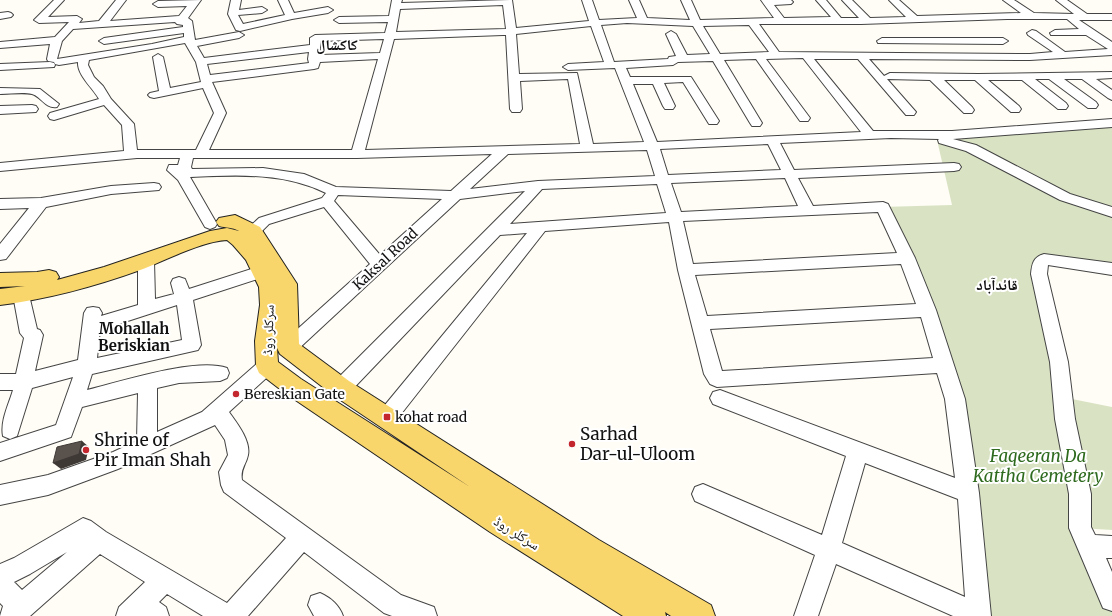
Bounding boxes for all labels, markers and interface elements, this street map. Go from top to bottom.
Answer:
district label: کاکشال [316,35,358,54]
street label: Kaksal Road [349,224,422,294]
district label: قائدآباد [976,275,1018,294]
street label: سرکلر روڈ [258,304,278,356]
district label: Mohallah Beriskian [98,319,170,355]
place label: Bereskian Gate [244,385,345,403]
marker: Bereskian Gate [231,389,241,399]
place label: kohat road [395,408,468,426]
marker: kohat road [382,412,392,422]
place label: Sarhad Dar-ul-Uloom [580,423,695,465]
place label: Shrine of Pir Iman Shah [94,429,211,471]
marker: Sarhad Dar-ul-Uloom [567,439,577,449]
marker: Shrine of Pir Iman Shah [81,445,91,455]
park label: Faqeeran Da Kattha Cemetery [972,445,1103,487]
street label: سرکلر روڈ [491,512,543,554]

